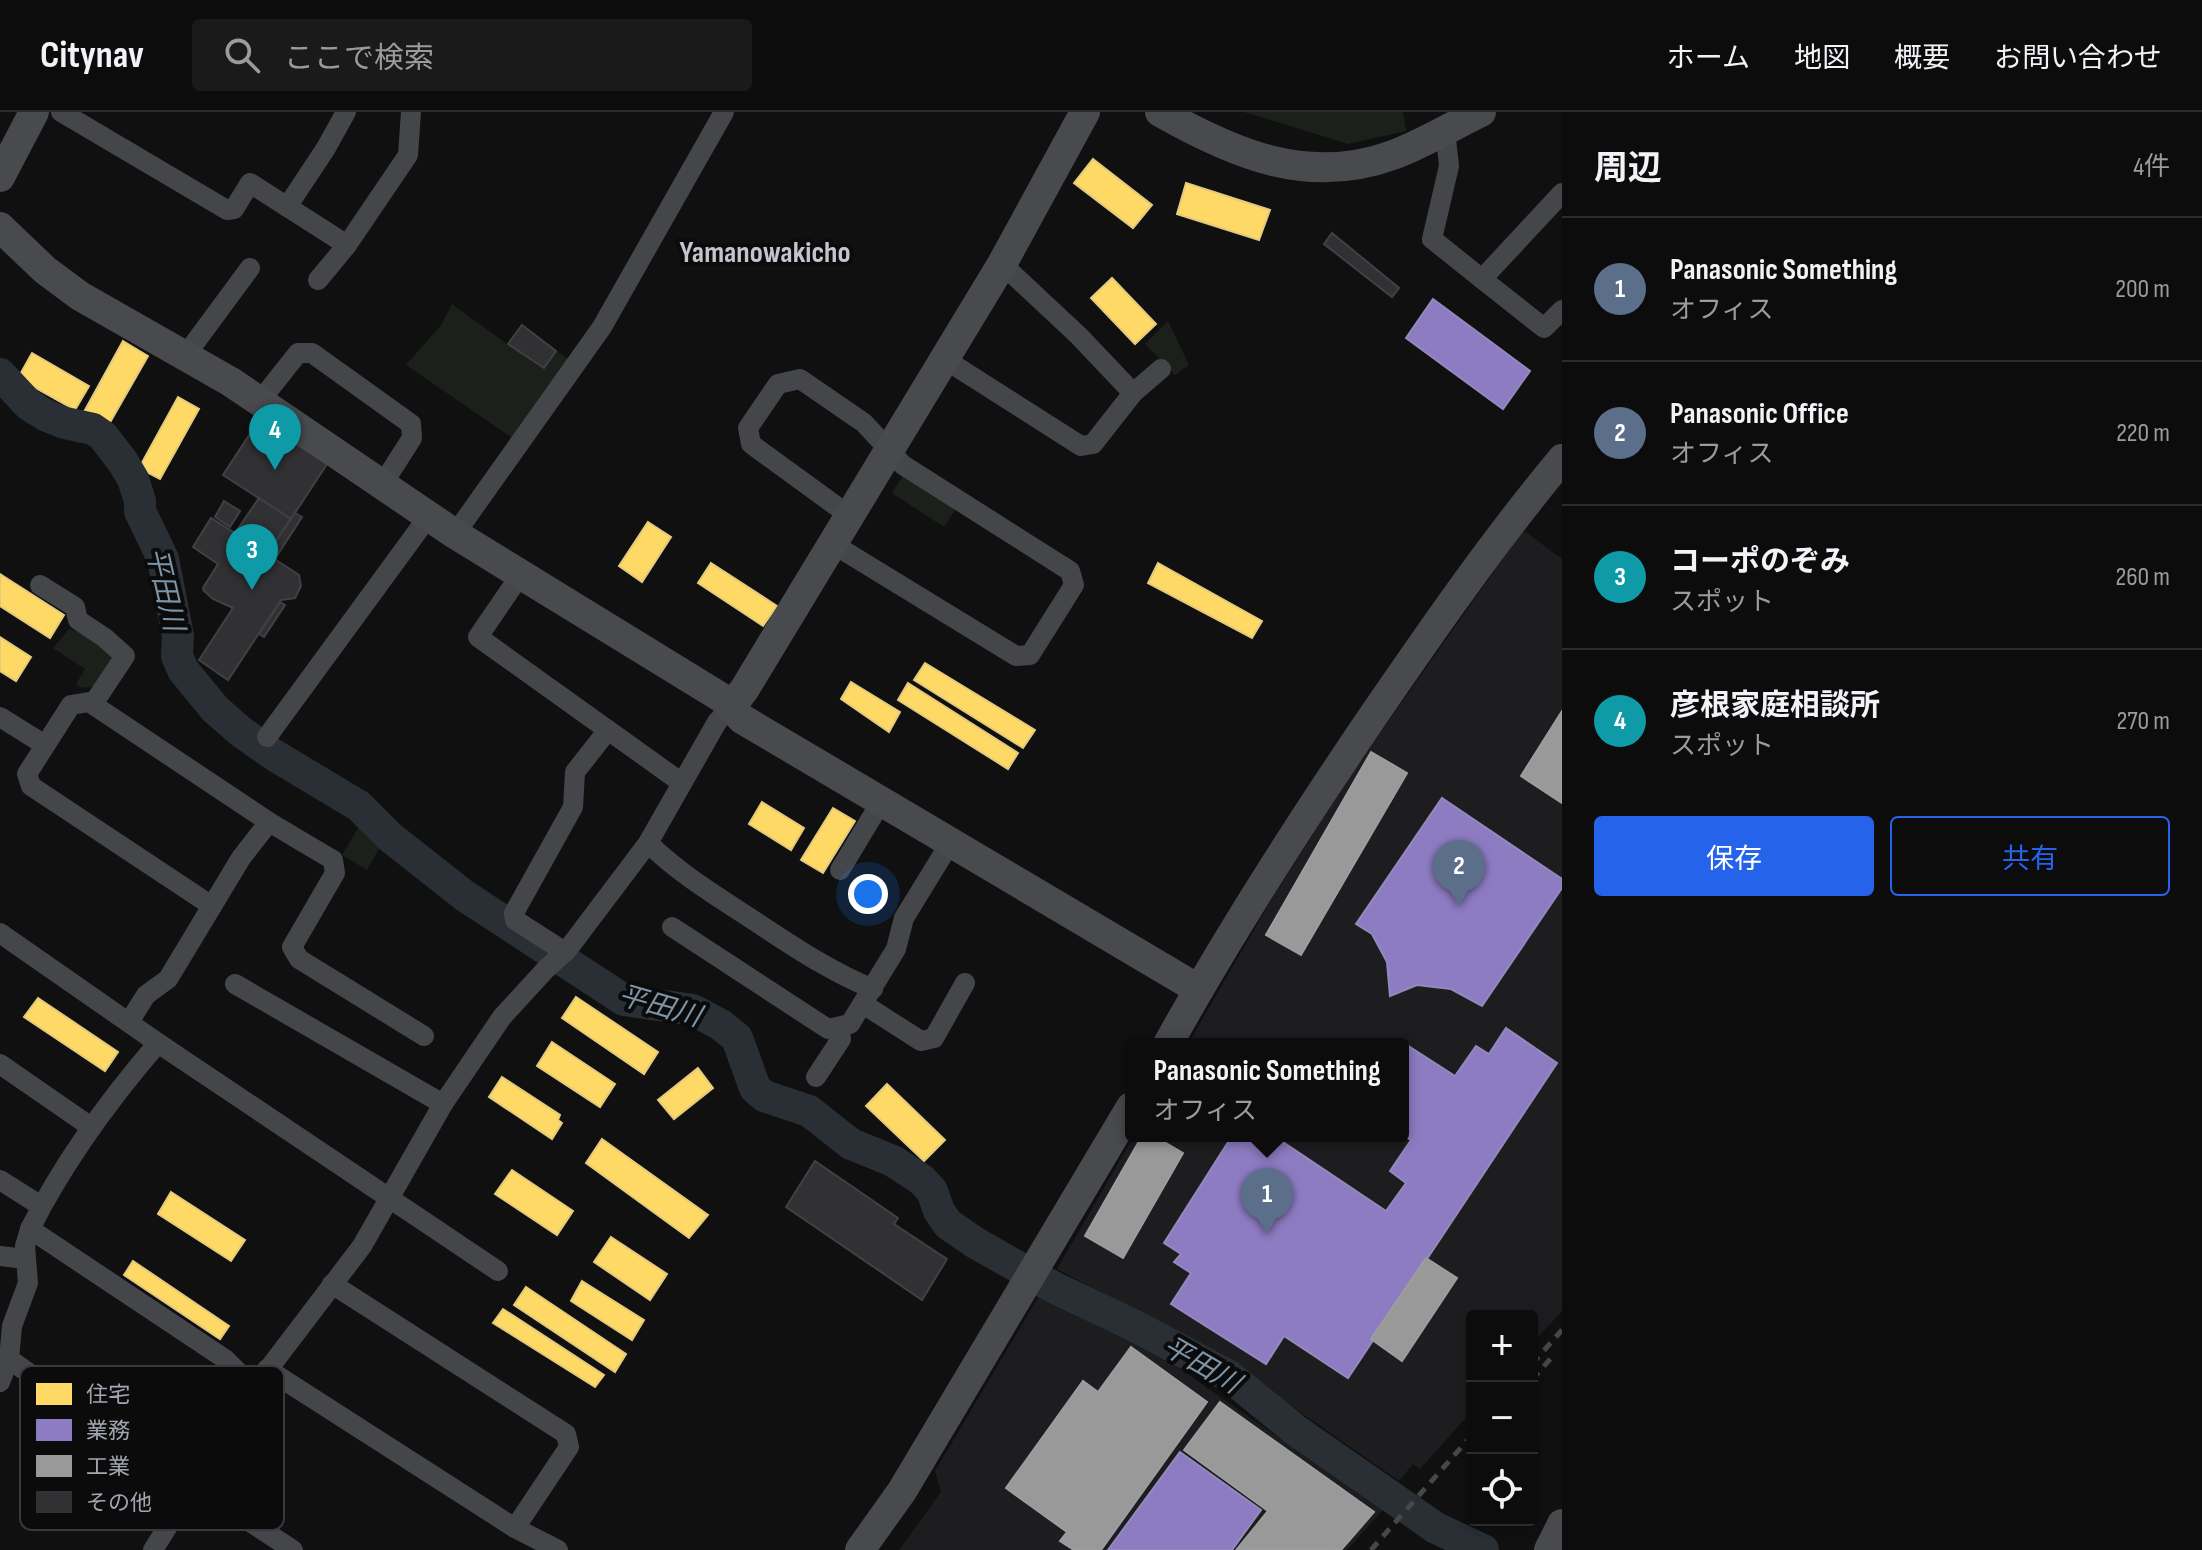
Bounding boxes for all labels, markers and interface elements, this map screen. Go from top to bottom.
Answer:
search box [192,19,752,91]
text: Citynav [40,33,144,78]
icon: search [220,33,264,77]
text: ここで検索 [284,41,434,77]
text: ホーム [1667,42,1750,75]
text: 地図 [1794,42,1850,75]
text: 概要 [1894,42,1950,75]
text: お問い合わせ [1994,42,2162,75]
text: 周辺 [1594,148,1662,189]
text: 4件 [2133,152,2170,183]
district label: Yamanowakicho [680,235,850,271]
text: Panasonic Something [1670,252,1897,288]
text: 1 [1615,274,1625,305]
text: 200 m [2115,274,2170,305]
text: オフィス [1670,295,1773,326]
text: Panasonic Office [1670,396,1849,432]
pin: 4 [249,404,301,470]
text: 2 [1614,418,1626,449]
text: 220 m [2116,418,2170,449]
text: オフィス [1670,439,1773,470]
pin: 3 [226,524,278,590]
text: コーポのぞみ [1670,544,1850,580]
water label: 平田川 [139,545,191,637]
text: 3 [1614,562,1626,593]
text: 260 m [2115,562,2170,593]
text: スポット [1670,587,1774,618]
text: 彦根家庭相談所 [1670,688,1880,724]
text: 4 [1614,706,1626,737]
text: 270 m [2117,706,2170,737]
text: スポット [1670,731,1774,762]
button: 保存 [1594,816,1874,896]
button: 共有 [1890,816,2170,896]
pin: 2 [1433,840,1485,906]
your location [848,874,888,914]
water label: 平田川 [615,979,707,1035]
popup [1125,1038,1409,1142]
text: Panasonic Something [1153,1053,1381,1089]
text: オフィス [1153,1096,1257,1127]
pin: 1 [1241,1168,1293,1234]
map controls [1466,1310,1538,1526]
button: + [1466,1310,1538,1382]
water label: 平田川 [1157,1330,1248,1402]
legend [20,1366,284,1530]
text: 住宅 [86,1382,130,1409]
button: − [1466,1382,1538,1454]
text: 業務 [86,1418,130,1445]
text: 工業 [86,1454,130,1481]
button: locate [1466,1454,1538,1526]
text: その他 [86,1490,152,1517]

